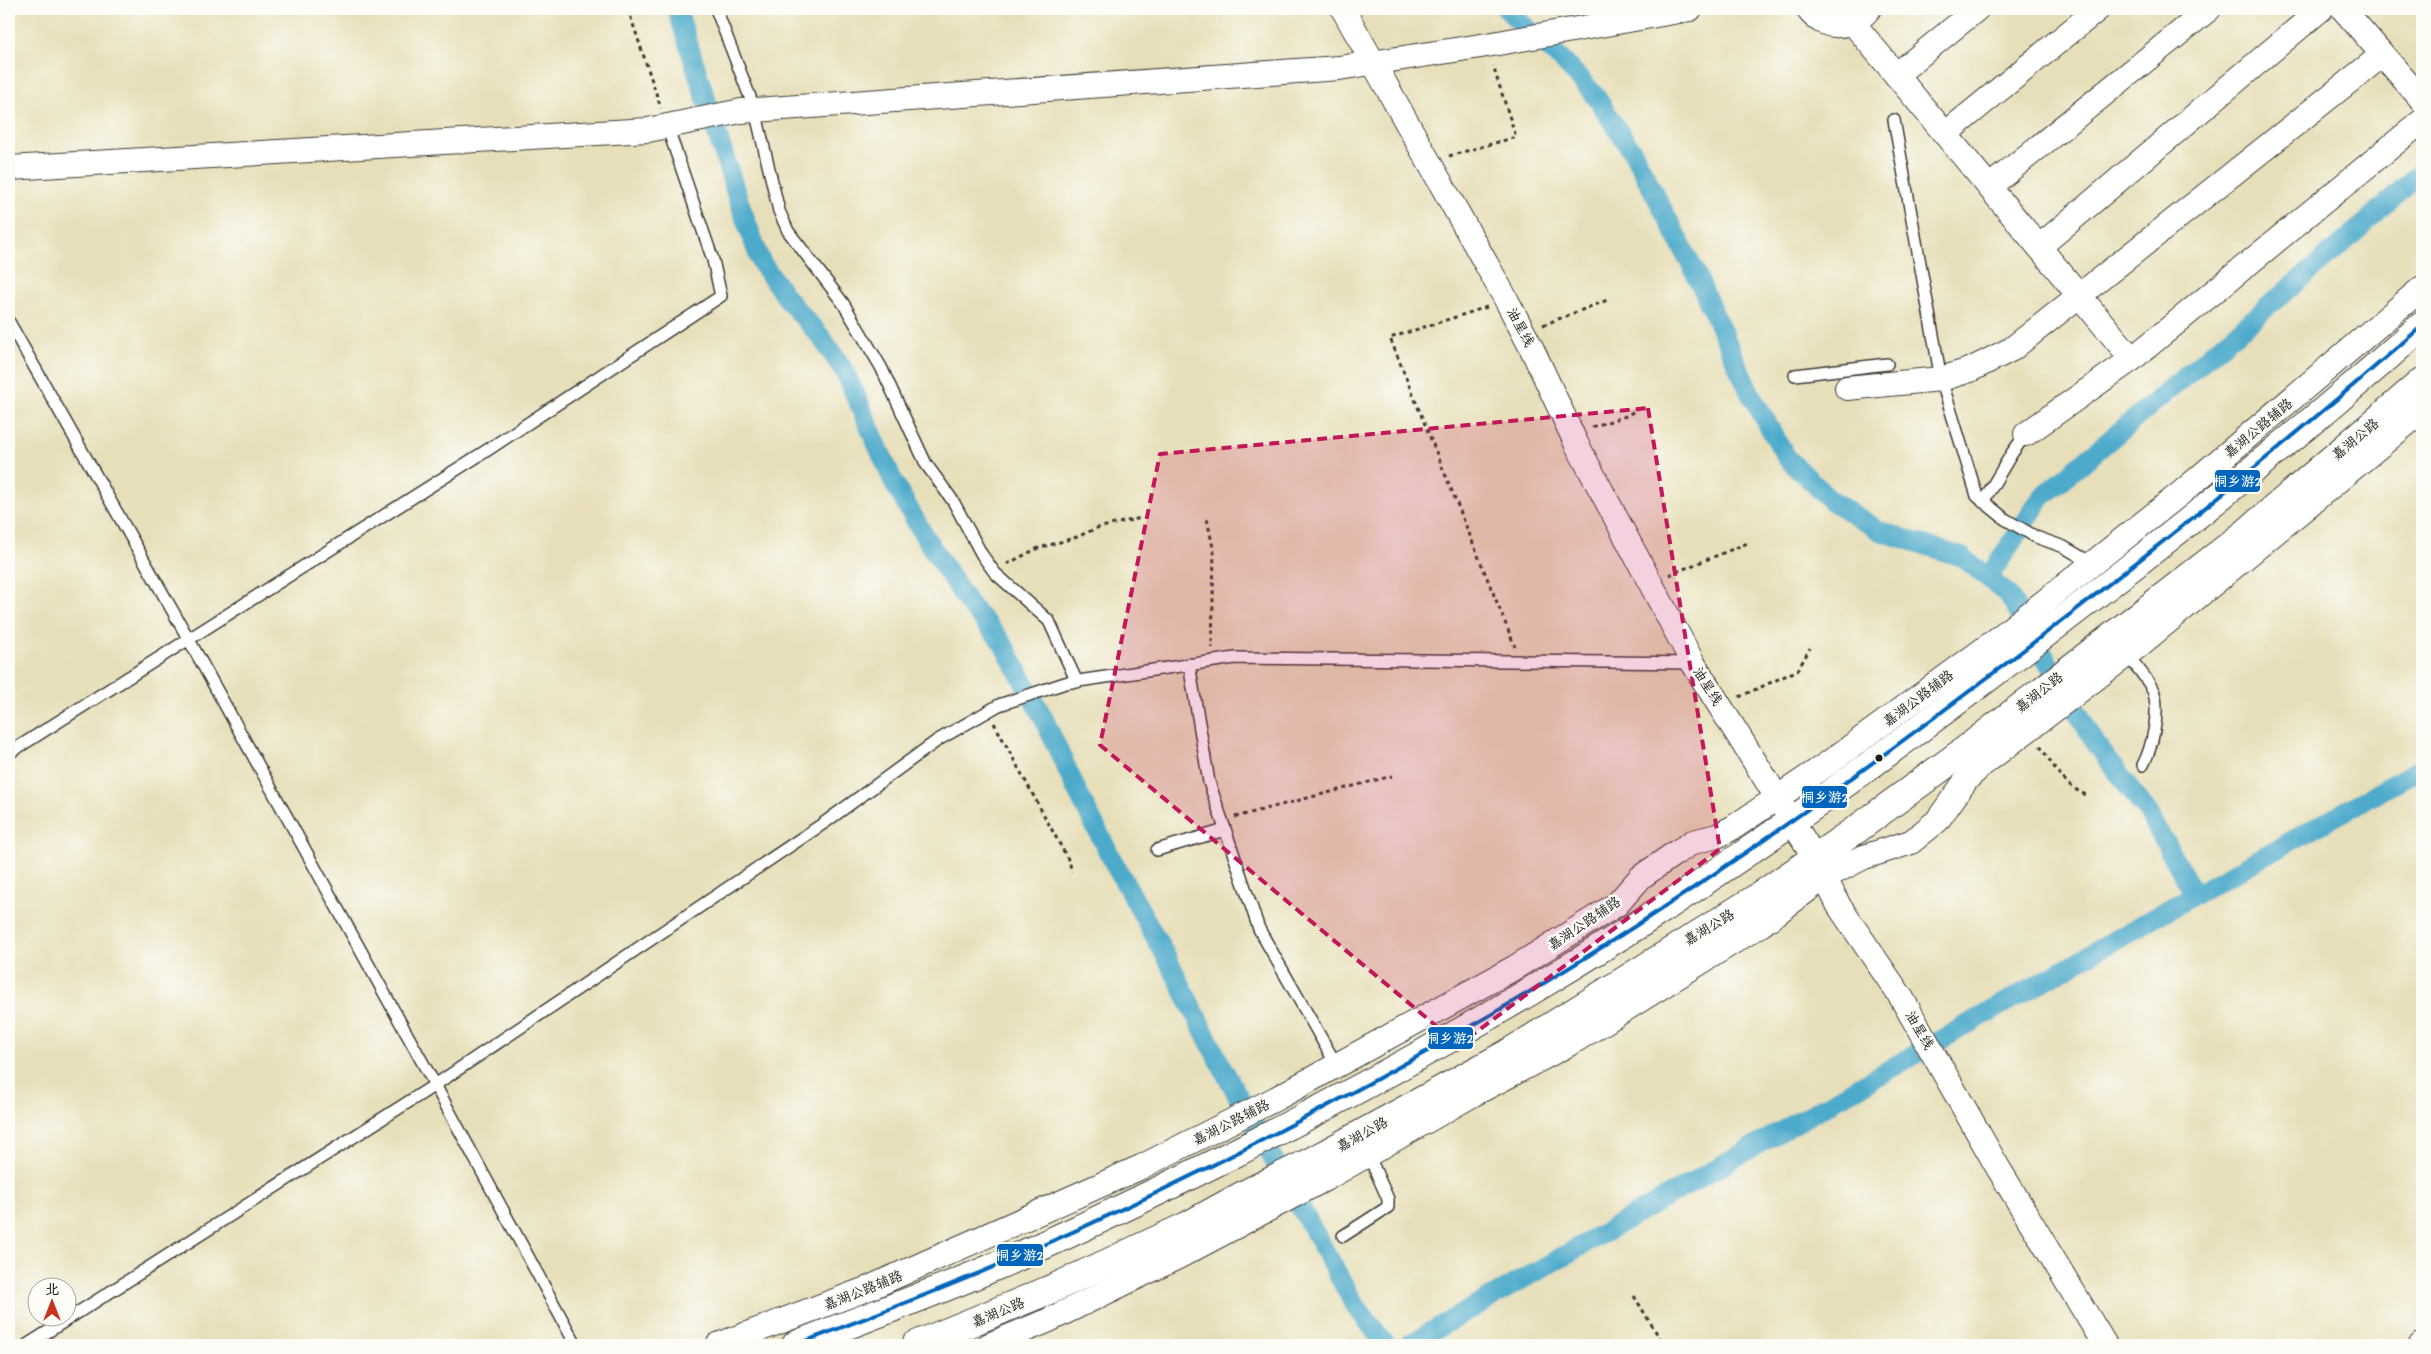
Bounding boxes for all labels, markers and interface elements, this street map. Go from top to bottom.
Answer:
street label: 油星线 [1501,304,1539,351]
street label: 嘉湖公路辅路 [2220,394,2297,463]
street label: 嘉湖公路 [2328,414,2384,465]
line badge: 桐乡游2 [2214,469,2261,493]
text: 桐乡游2 [2213,472,2264,492]
street label: 油星线 [1688,663,1727,710]
street label: 嘉湖公路辅路 [1879,666,1958,732]
street label: 嘉湖公路 [2011,668,2068,718]
unlabelled marker [1874,753,1884,763]
line badge: 桐乡游2 [1801,785,1848,809]
text: 桐乡游2 [1800,788,1851,808]
street label: 嘉湖公路辅路 [1544,892,1625,956]
street label: 嘉湖公路 [1680,905,1739,951]
street label: 油星线 [1900,1007,1938,1054]
line badge: 桐乡游2 [1427,1026,1474,1050]
text: 桐乡游2 [1425,1029,1476,1049]
street label: 嘉湖公路辅路 [1189,1095,1273,1151]
street label: 嘉湖公路 [1333,1113,1392,1157]
line badge: 桐乡游2 [996,1243,1044,1267]
text: 桐乡游2 [995,1246,1046,1266]
street label: 嘉湖公路辅路 [821,1266,906,1316]
north arrow [28,1276,78,1326]
text: 北 [45,1280,59,1300]
street label: 嘉湖公路 [969,1293,1028,1333]

